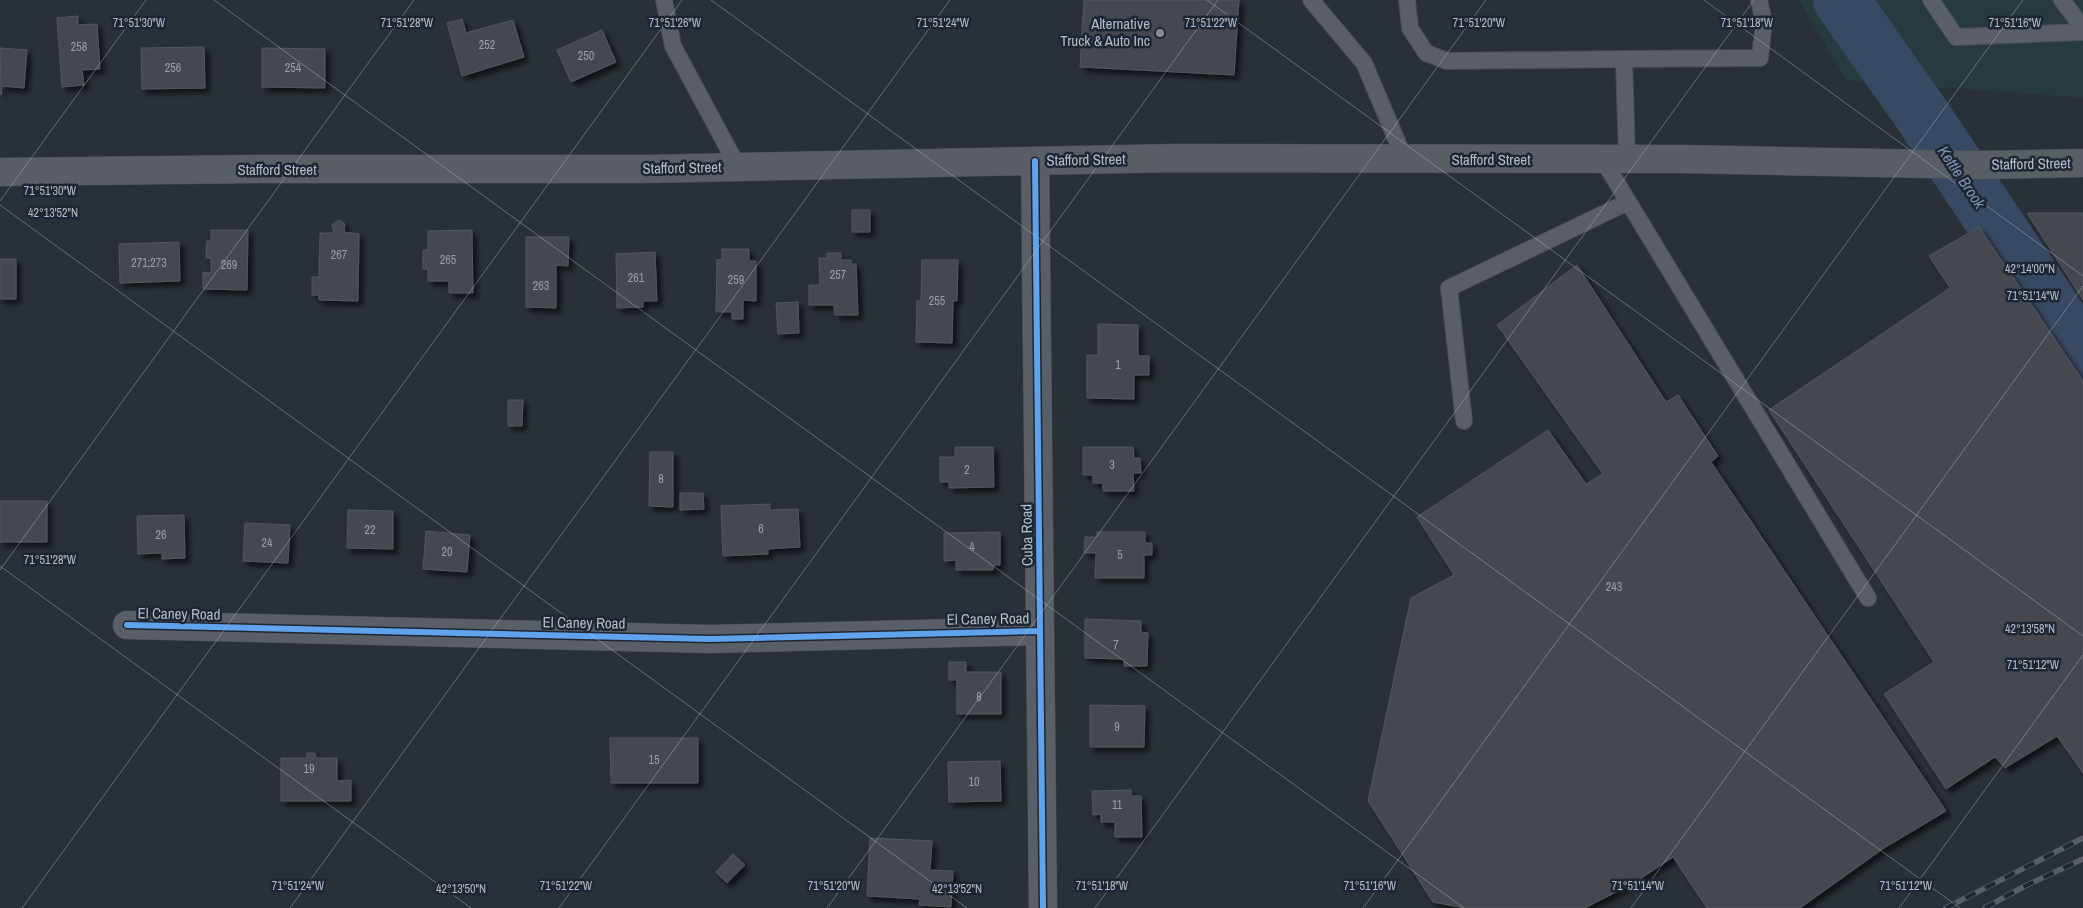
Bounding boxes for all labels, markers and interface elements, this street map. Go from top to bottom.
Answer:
place label: Alternative Truck & Auto Inc [1060,13,1150,51]
text: 71°51'30"W [113,15,166,31]
text: 71°51'28"W [381,15,434,31]
text: 71°51'26"W [649,15,702,31]
text: 71°51'24"W [917,15,970,31]
text: 71°51'22"W [1185,15,1238,31]
text: 71°51'20"W [1453,15,1506,31]
text: 71°51'18"W [1721,15,1774,31]
text: 71°51'16"W [1989,15,2042,31]
marker: Alternative Truck & Auto Inc [1154,27,1166,39]
house number: 252 [479,37,495,53]
house number: 258 [71,39,87,55]
house number: 250 [578,48,594,64]
house number: 256 [165,60,181,76]
house number: 254 [285,60,302,76]
water label: Kettle Brook [1933,141,1991,213]
street label: Stafford Street [1046,148,1126,171]
street label: Stafford Street [1451,149,1531,170]
street label: Stafford Street [1991,152,2071,175]
street label: Stafford Street [642,156,722,179]
street label: Stafford Street [237,159,317,180]
text: 71°51'30"W [24,183,77,199]
text: 42°13'52"N [28,205,78,221]
house number: 267 [331,247,348,263]
house number: 265 [440,252,457,268]
house number: 271;273 [131,255,167,271]
house number: 269 [221,257,237,273]
text: 42°14'00"N [2005,261,2055,277]
house number: 257 [830,267,847,283]
house number: 261 [628,270,645,286]
house number: 259 [728,272,744,288]
house number: 263 [533,278,549,294]
text: 71°51'14"W [2007,288,2060,304]
house number: 255 [929,293,946,309]
house number: 1 [1115,357,1121,373]
house number: 3 [1109,457,1115,473]
house number: 2 [964,462,970,478]
house number: 8 [658,471,664,487]
street label: Cuba Road [1015,504,1038,566]
house number: 6 [758,521,764,537]
house number: 22 [365,522,375,538]
house number: 26 [156,527,166,543]
house number: 24 [262,535,273,551]
house number: 4 [969,539,975,555]
house number: 20 [442,544,452,560]
house number: 5 [1117,547,1123,563]
text: 71°51'28"W [24,552,77,568]
house number: 243 [1606,579,1622,595]
street label: El Caney Road [137,602,221,625]
street label: El Caney Road [946,607,1030,630]
street label: El Caney Road [542,611,626,634]
text: 42°13'58"N [2005,621,2055,637]
house number: 7 [1113,637,1119,653]
text: 71°51'12"W [2007,657,2060,673]
house number: 8 [976,689,982,705]
house number: 9 [1114,719,1120,735]
house number: 15 [649,752,660,768]
house number: 19 [304,761,314,777]
house number: 10 [969,774,979,790]
house number: 11 [1112,797,1123,813]
text: 71°51'24"W [272,878,325,894]
text: 71°51'22"W [540,878,593,894]
text: 71°51'20"W [808,878,861,894]
text: 71°51'18"W [1076,878,1129,894]
text: 71°51'16"W [1344,878,1397,894]
text: 71°51'14"W [1612,878,1665,894]
text: 71°51'12"W [1880,878,1933,894]
text: 42°13'50"N [436,881,486,897]
text: 42°13'52"N [932,881,982,897]

